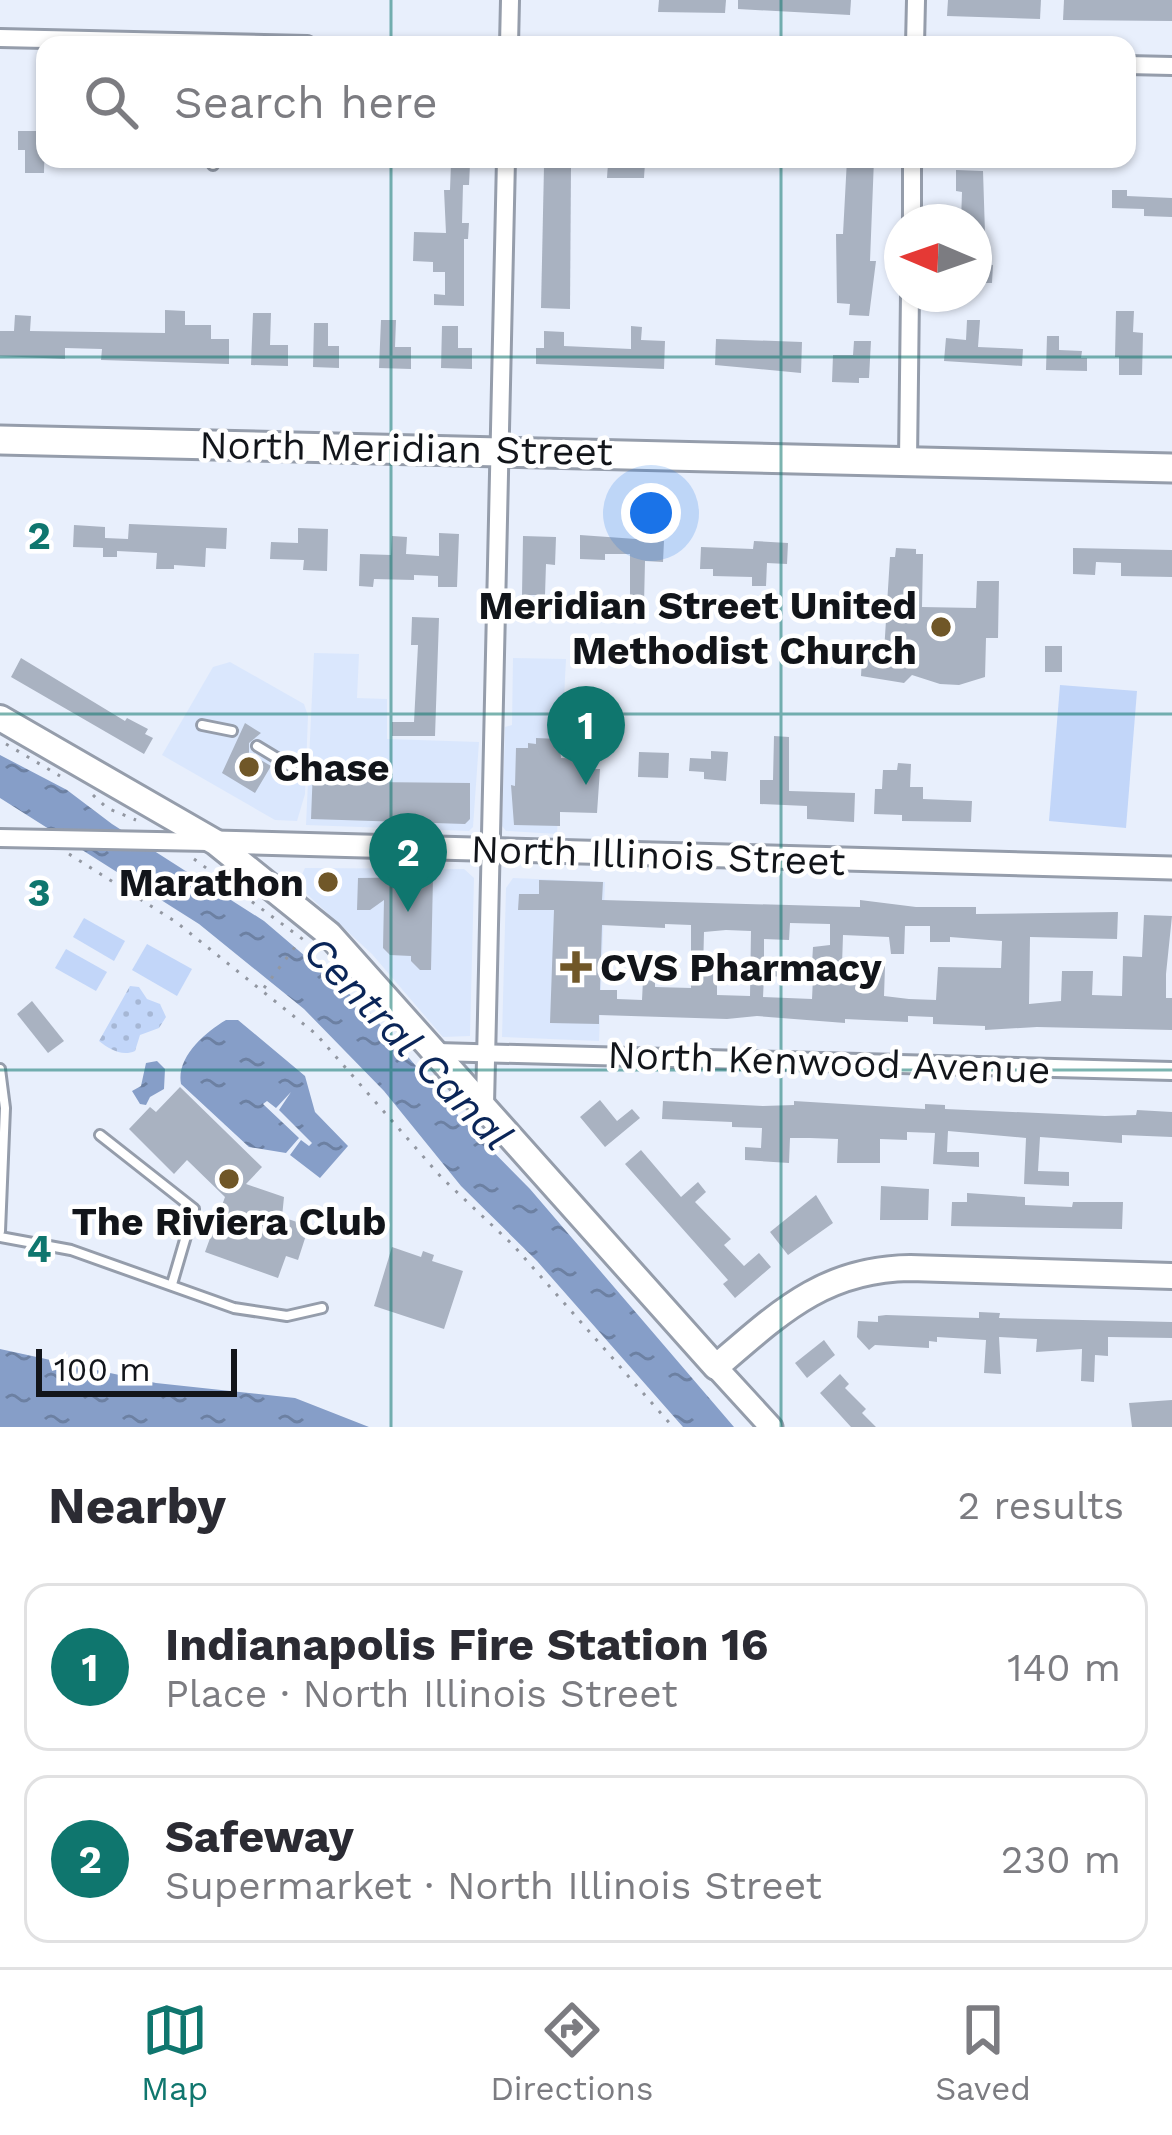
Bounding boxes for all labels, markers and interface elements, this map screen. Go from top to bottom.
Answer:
search box [36,36,1136,168]
icon: search [78,69,144,135]
text: Search here [174,76,438,129]
north arrow [884,204,992,312]
street label: North Meridian Street [199,422,613,474]
your location [621,483,681,543]
text: 2 [27,513,51,558]
place label: Meridian Street United Methodist Church [478,583,917,673]
marker: Meridian Street United Methodist Church [928,614,954,640]
pin: 1 [547,686,625,785]
place label: Chase [273,745,390,790]
marker: Chase [236,754,262,780]
pin: 2 [369,813,447,912]
street label: North Illinois Street [470,826,846,884]
place label: Marathon [118,860,304,905]
marker: Marathon [315,869,341,895]
text: 3 [27,870,51,915]
water label: Central Canal [294,926,522,1160]
place label: CVS Pharmacy [600,945,882,990]
marker: CVS Pharmacy [563,954,589,980]
street label: North Kenwood Avenue [607,1032,1051,1092]
marker: The Riviera Club [216,1166,242,1192]
place label: The Riviera Club [72,1199,386,1244]
text: 4 [26,1226,52,1271]
scale bar [36,1343,237,1396]
text: 100 m [54,1350,151,1389]
text: Nearby [48,1476,226,1535]
text: 2 results [958,1483,1124,1528]
text: Indianapolis Fire Station 16 [165,1618,768,1671]
text: 1 [82,1645,98,1690]
text: 140 m [1007,1645,1121,1690]
text: Place · North Illinois Street [165,1671,678,1716]
text: Safeway [165,1810,354,1863]
text: 2 [78,1837,102,1882]
text: 230 m [1001,1837,1121,1882]
text: Supermarket · North Illinois Street [165,1863,822,1908]
tab: Map [141,1997,208,2108]
tab: Directions [490,1997,653,2108]
tab: Saved [935,1997,1031,2108]

